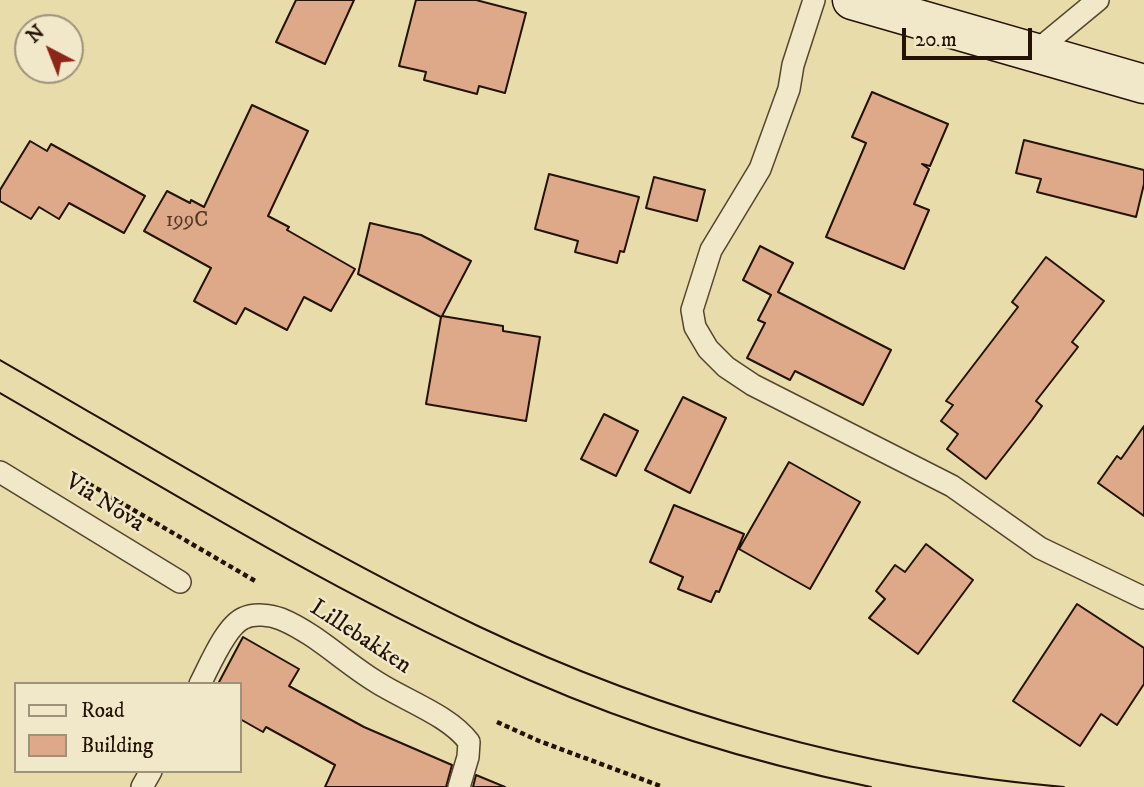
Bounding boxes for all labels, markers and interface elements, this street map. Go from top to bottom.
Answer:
north arrow [14,14,84,84]
scale bar [906,14,1036,58]
text: N [22,21,49,48]
text: 20 m [915,27,957,53]
house number: 199C [166,209,208,235]
street label: Via Nova [59,468,149,540]
street label: Lillebakken [304,595,416,681]
legend [14,682,242,773]
text: Road [81,698,125,724]
text: Building [81,733,153,759]

